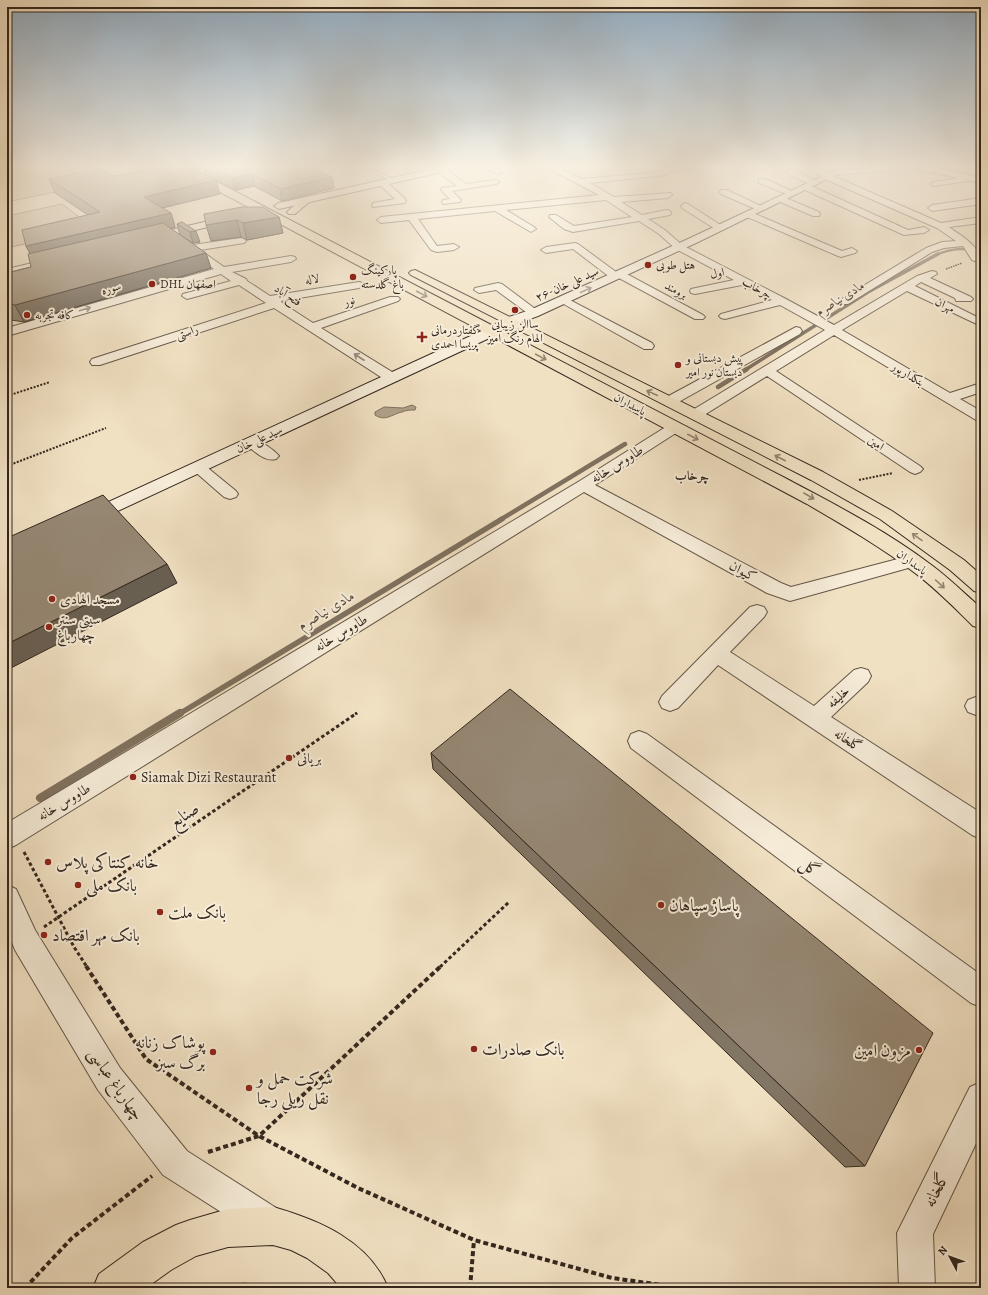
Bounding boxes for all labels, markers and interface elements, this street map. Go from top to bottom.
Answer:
place label: هتل طوبی [656,257,695,274]
marker: هتل طوبی [643,260,653,270]
place label: پارکینگ باغ گلدسته [361,262,404,295]
street label: ۲۶-سید علی خان [533,263,602,306]
street label: اول [708,264,726,282]
street label: لاله [304,270,321,288]
marker: پارکینگ باغ گلدسته [348,272,358,282]
street label: چرخاب [739,274,775,303]
place label: DHL اصفهان [160,276,216,292]
water label: مادی نیاصرم [812,276,869,322]
street label: سوره [99,277,123,298]
street label: برومند [662,277,690,303]
marker: DHL اصفهان [147,279,157,289]
street label: فتح آباد [270,280,305,312]
one-way arrow [579,286,591,293]
one-way arrow [416,290,428,298]
street label: نور [340,292,357,311]
street label: مهران [932,293,958,317]
one-way arrow [78,305,91,312]
marker: ساالن زیبایی الهام رنگ آمیز [510,305,520,315]
place label: کافه تجربه [35,307,74,323]
marker: کافه تجربه [22,310,32,320]
place label: ساالن زیبایی الهام رنگ آمیز [485,316,543,349]
street label: راستی [174,321,201,344]
place label: گفتاردرمانی پریسا احمدی [431,322,480,352]
marker: گفتاردرمانی پریسا احمدی [416,331,428,343]
place label: پیش دبستانی و دبستان نور امیر [684,350,744,380]
one-way arrow [354,353,365,361]
one-way arrow [535,353,547,361]
street label: بنکدارپور [888,358,927,391]
marker: پیش دبستانی و دبستان نور امیر [673,360,683,370]
street label: پاسداران [611,389,650,420]
one-way arrow [646,389,658,396]
street label: سید علی خان [233,421,285,458]
street label: امین [865,432,888,454]
one-way arrow [687,434,699,441]
street label: طاووس خانه [587,440,647,488]
one-way arrow [774,454,786,461]
district label: چرخاب [675,467,710,484]
one-way arrow [803,493,815,501]
one-way arrow [912,533,923,541]
street label: پاسداران [893,545,931,580]
street label: کیوان [726,556,760,586]
one-way arrow [935,579,945,588]
water label: مادی نیاصرم [294,585,360,637]
place label: مسجد الهادی [60,590,120,609]
marker: مسجد الهادی [47,594,57,604]
place label: سیتی سنتر چهارباغ [55,610,100,647]
street label: طاووس خانه [311,610,371,656]
marker: سیتی سنتر چهارباغ [44,622,54,632]
street label: خلیفه [822,681,854,713]
street label: گلخانه [830,724,866,756]
place label: بریانی [297,749,322,768]
marker: بریانی [284,753,294,763]
place label: Siamak Dizi Restaurant [141,768,277,787]
marker: Siamak Dizi Restaurant [128,772,138,782]
street label: طاووس خانه [34,779,94,825]
street label: صنایع [164,797,206,837]
place label: خانه کنتاکی پلاس [56,851,159,875]
street label: گل [795,852,825,882]
marker: خانه کنتاکی پلاس [43,857,53,867]
place label: بانک ملی [86,874,137,898]
marker: بانک ملی [73,880,83,890]
place label: پاساژ سپاهان [669,894,740,918]
marker: پاساژ سپاهان [656,900,666,910]
place label: بانک ملت [168,901,226,924]
marker: بانک ملت [155,907,165,917]
place label: بانک مهر اقتصاد [52,924,140,947]
marker: بانک مهر اقتصاد [39,930,49,940]
place label: پوشاک زنانه برگ سبز [135,1031,206,1074]
place label: بانک صادرات [482,1038,565,1061]
place label: مزون امین [854,1039,911,1062]
street label: چهارباغ عباسی [81,1043,149,1126]
marker: بانک صادرات [469,1044,479,1054]
marker: مزون امین [914,1045,924,1055]
marker: پوشاک زنانه برگ سبز [208,1047,218,1057]
place label: شرکت حمل و نقل ریلی رجا [255,1067,333,1111]
marker: شرکت حمل و نقل ریلی رجا [244,1083,254,1093]
street label: گلخانه [918,1169,954,1211]
north arrow [930,1237,970,1277]
text: N [935,1243,951,1259]

